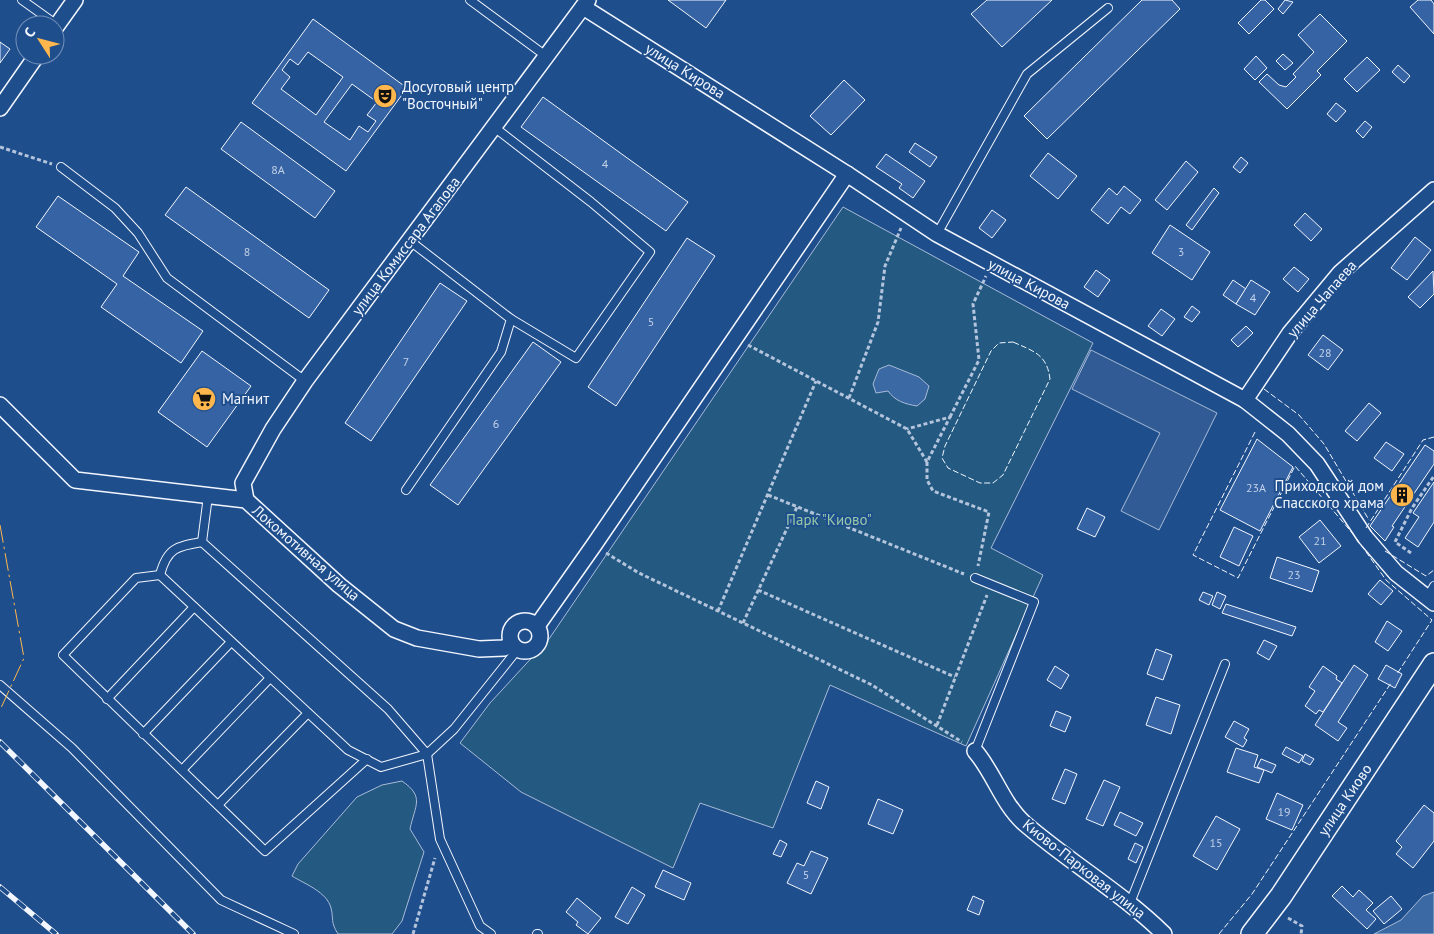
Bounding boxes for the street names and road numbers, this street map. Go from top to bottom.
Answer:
street label: улица Кирова [642,39,729,103]
street label: улица Комиссара Агапова [347,173,464,319]
street label: улица Кирова [985,254,1074,313]
street label: улица Чапаева [1283,256,1361,341]
street label: Локомотивная улица [248,500,364,605]
street label: улица Киово [1313,760,1376,839]
street label: Киово-Парковая улица [1019,815,1150,923]

